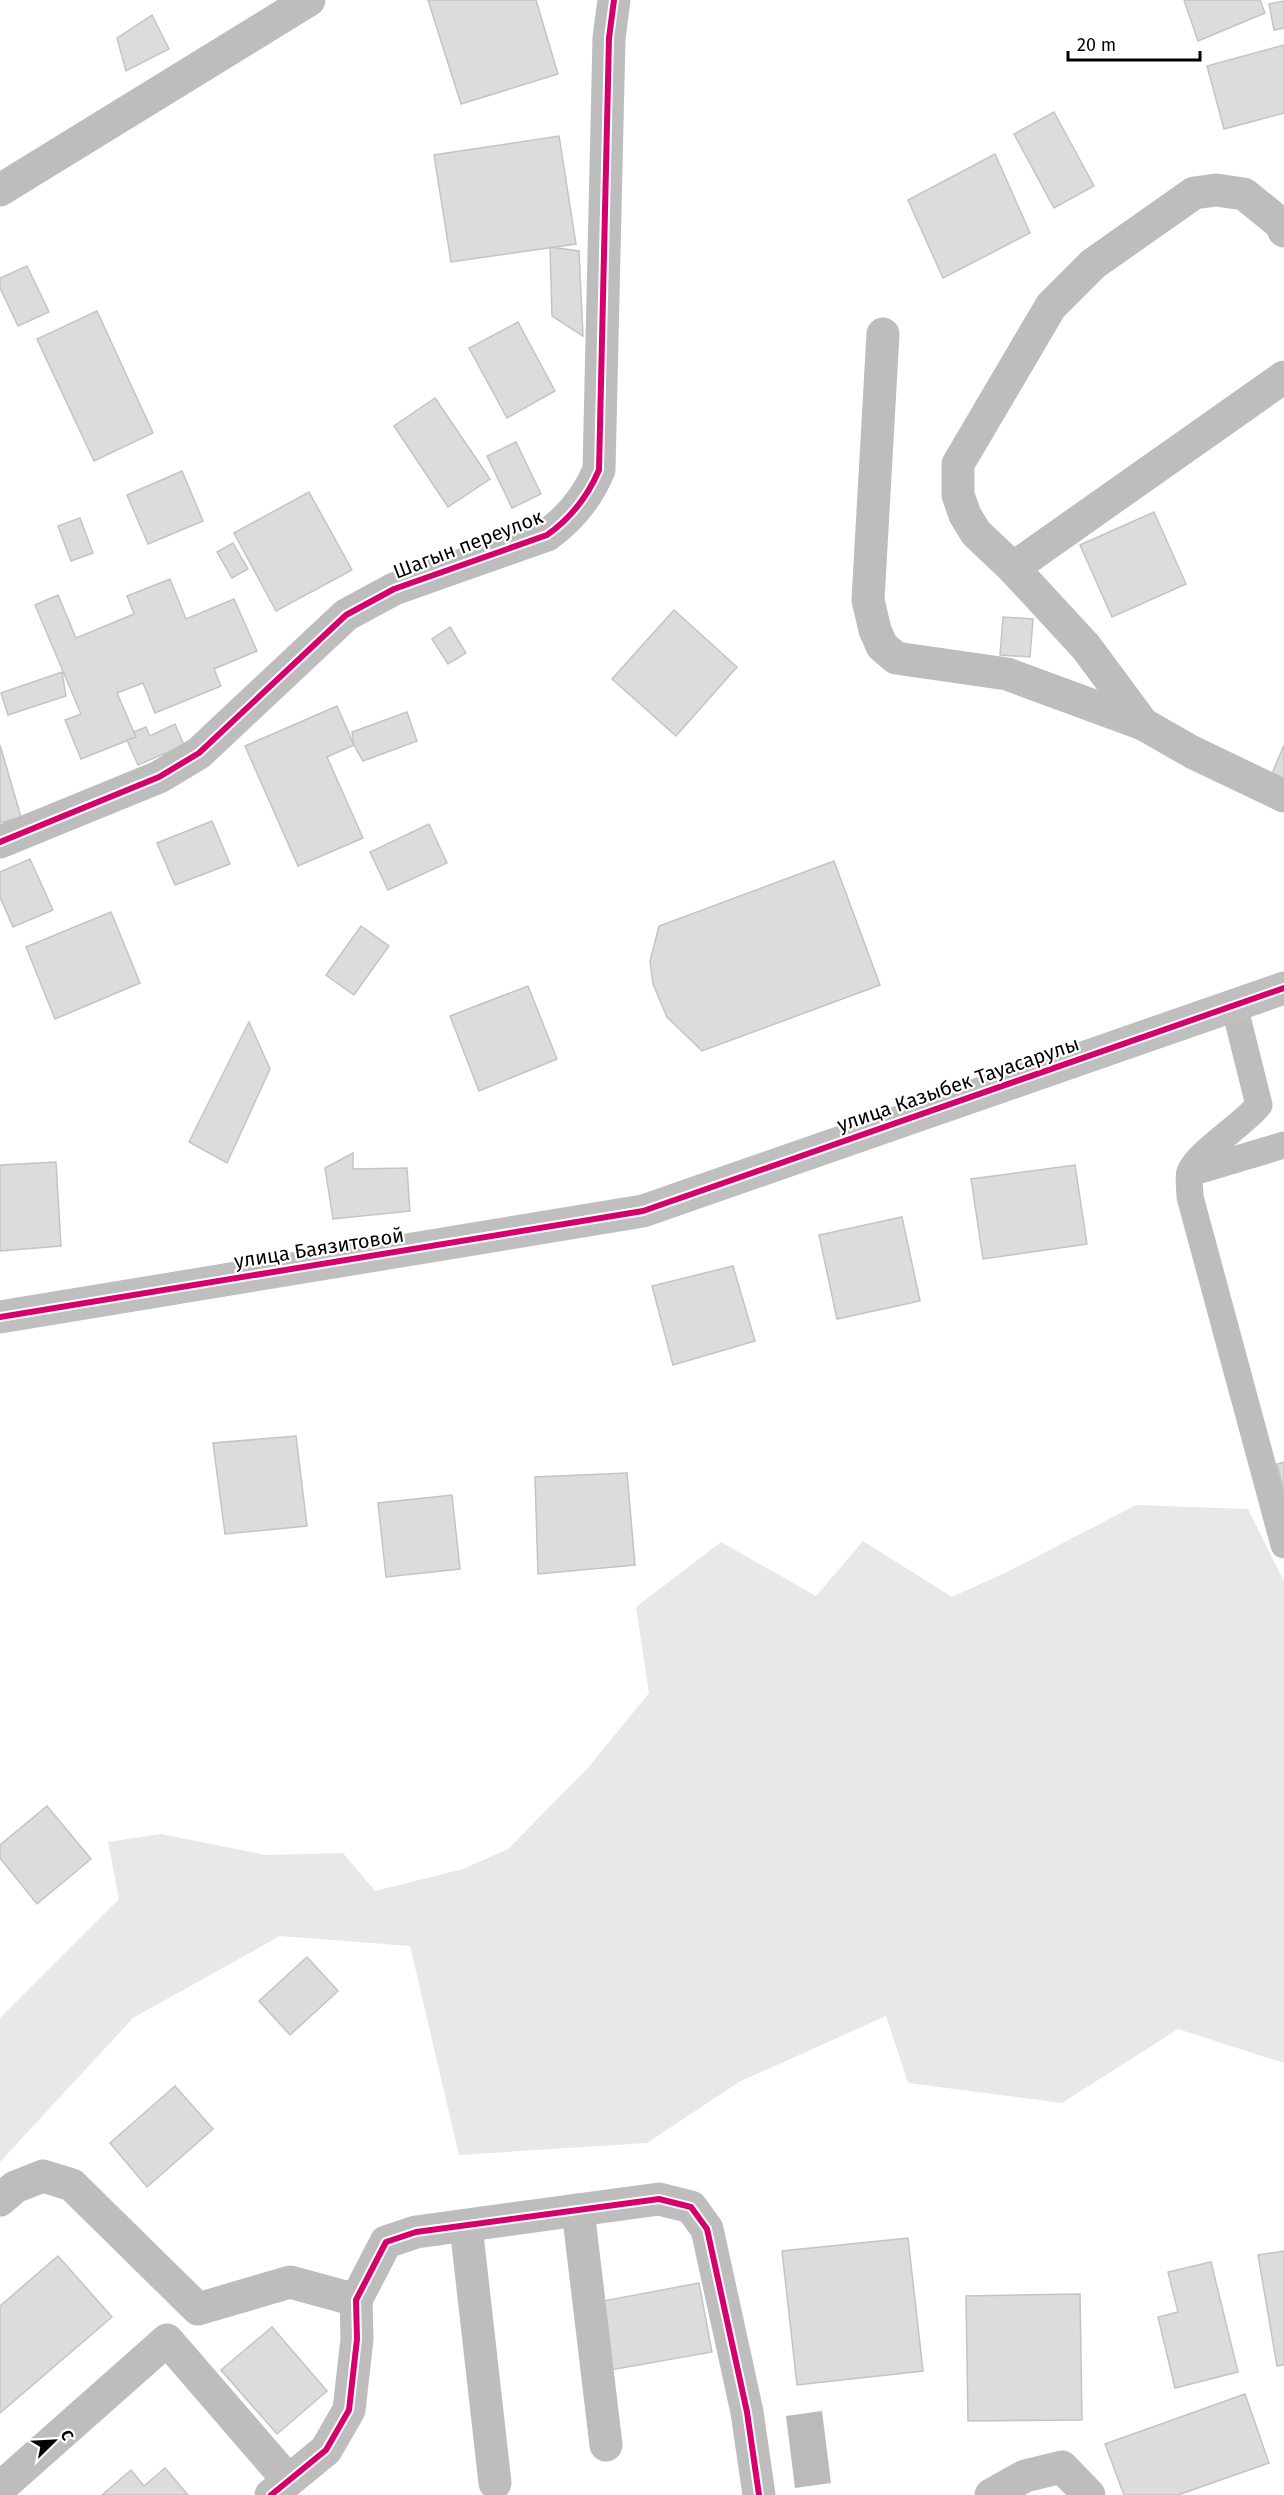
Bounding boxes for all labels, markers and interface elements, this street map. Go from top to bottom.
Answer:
scale bar [1068,24,1200,62]
text: 20 m [1077,34,1116,56]
street label: Шагын переулок [390,504,547,584]
street label: улица Казыбек Тауасарулы [834,1031,1082,1137]
street label: улица Баязитовой [232,1223,406,1273]
north arrow [24,2411,84,2471]
text: С [57,2427,78,2444]

